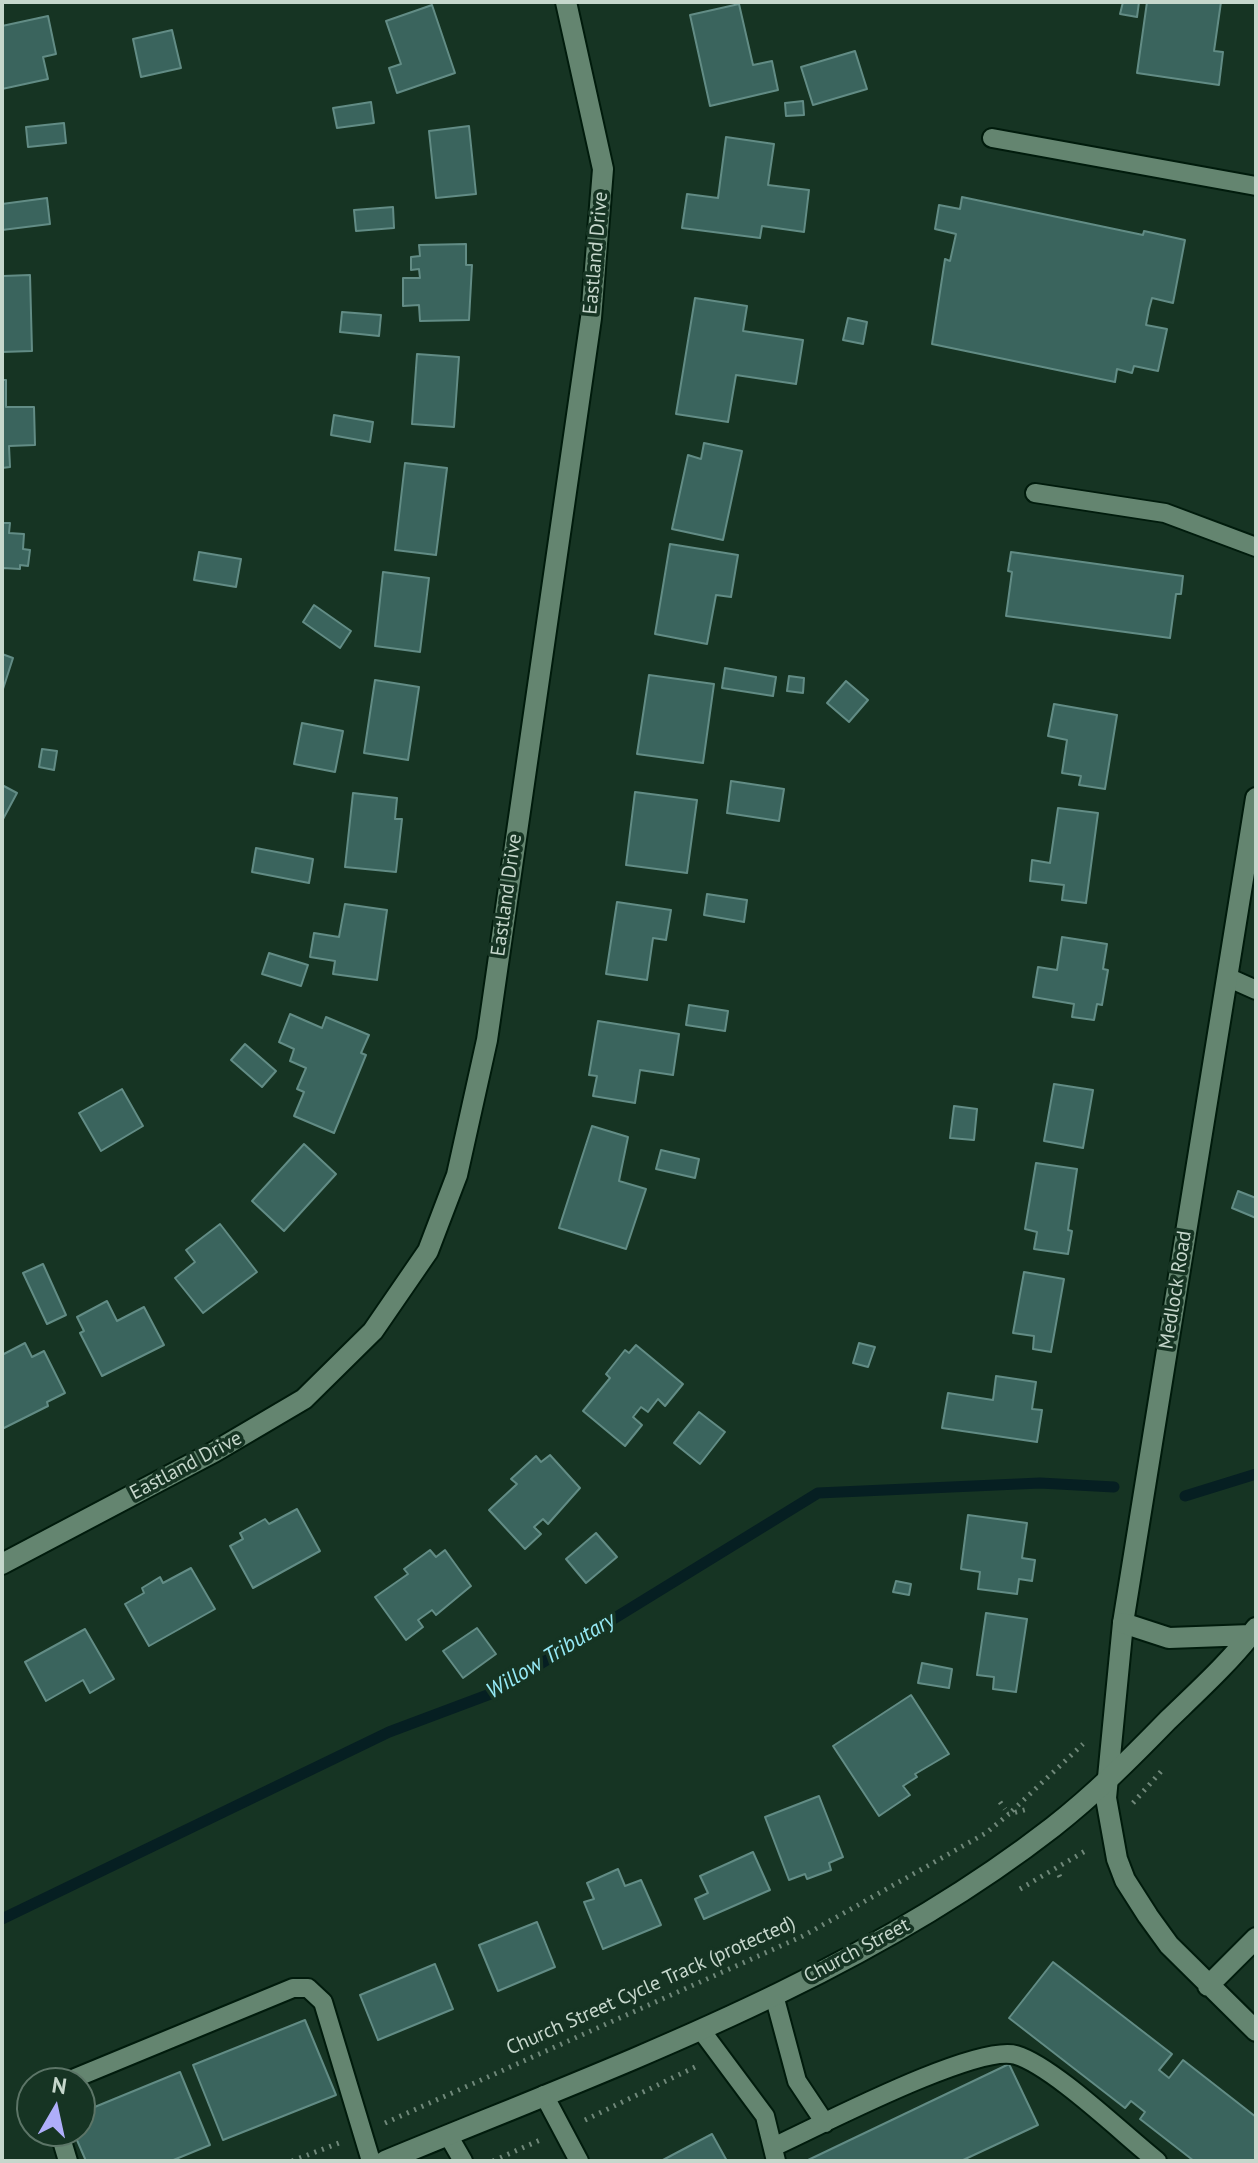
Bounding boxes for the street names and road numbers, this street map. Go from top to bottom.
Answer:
street label: Eastland Drive [579,190,613,316]
street label: Eastland Drive [487,832,527,958]
street label: Medlock Road [1155,1229,1197,1351]
street label: Eastland Drive [126,1426,246,1506]
street label: Church Street Cycle Track (protected) [503,1911,799,2061]
street label: Church Street [800,1913,914,1989]

